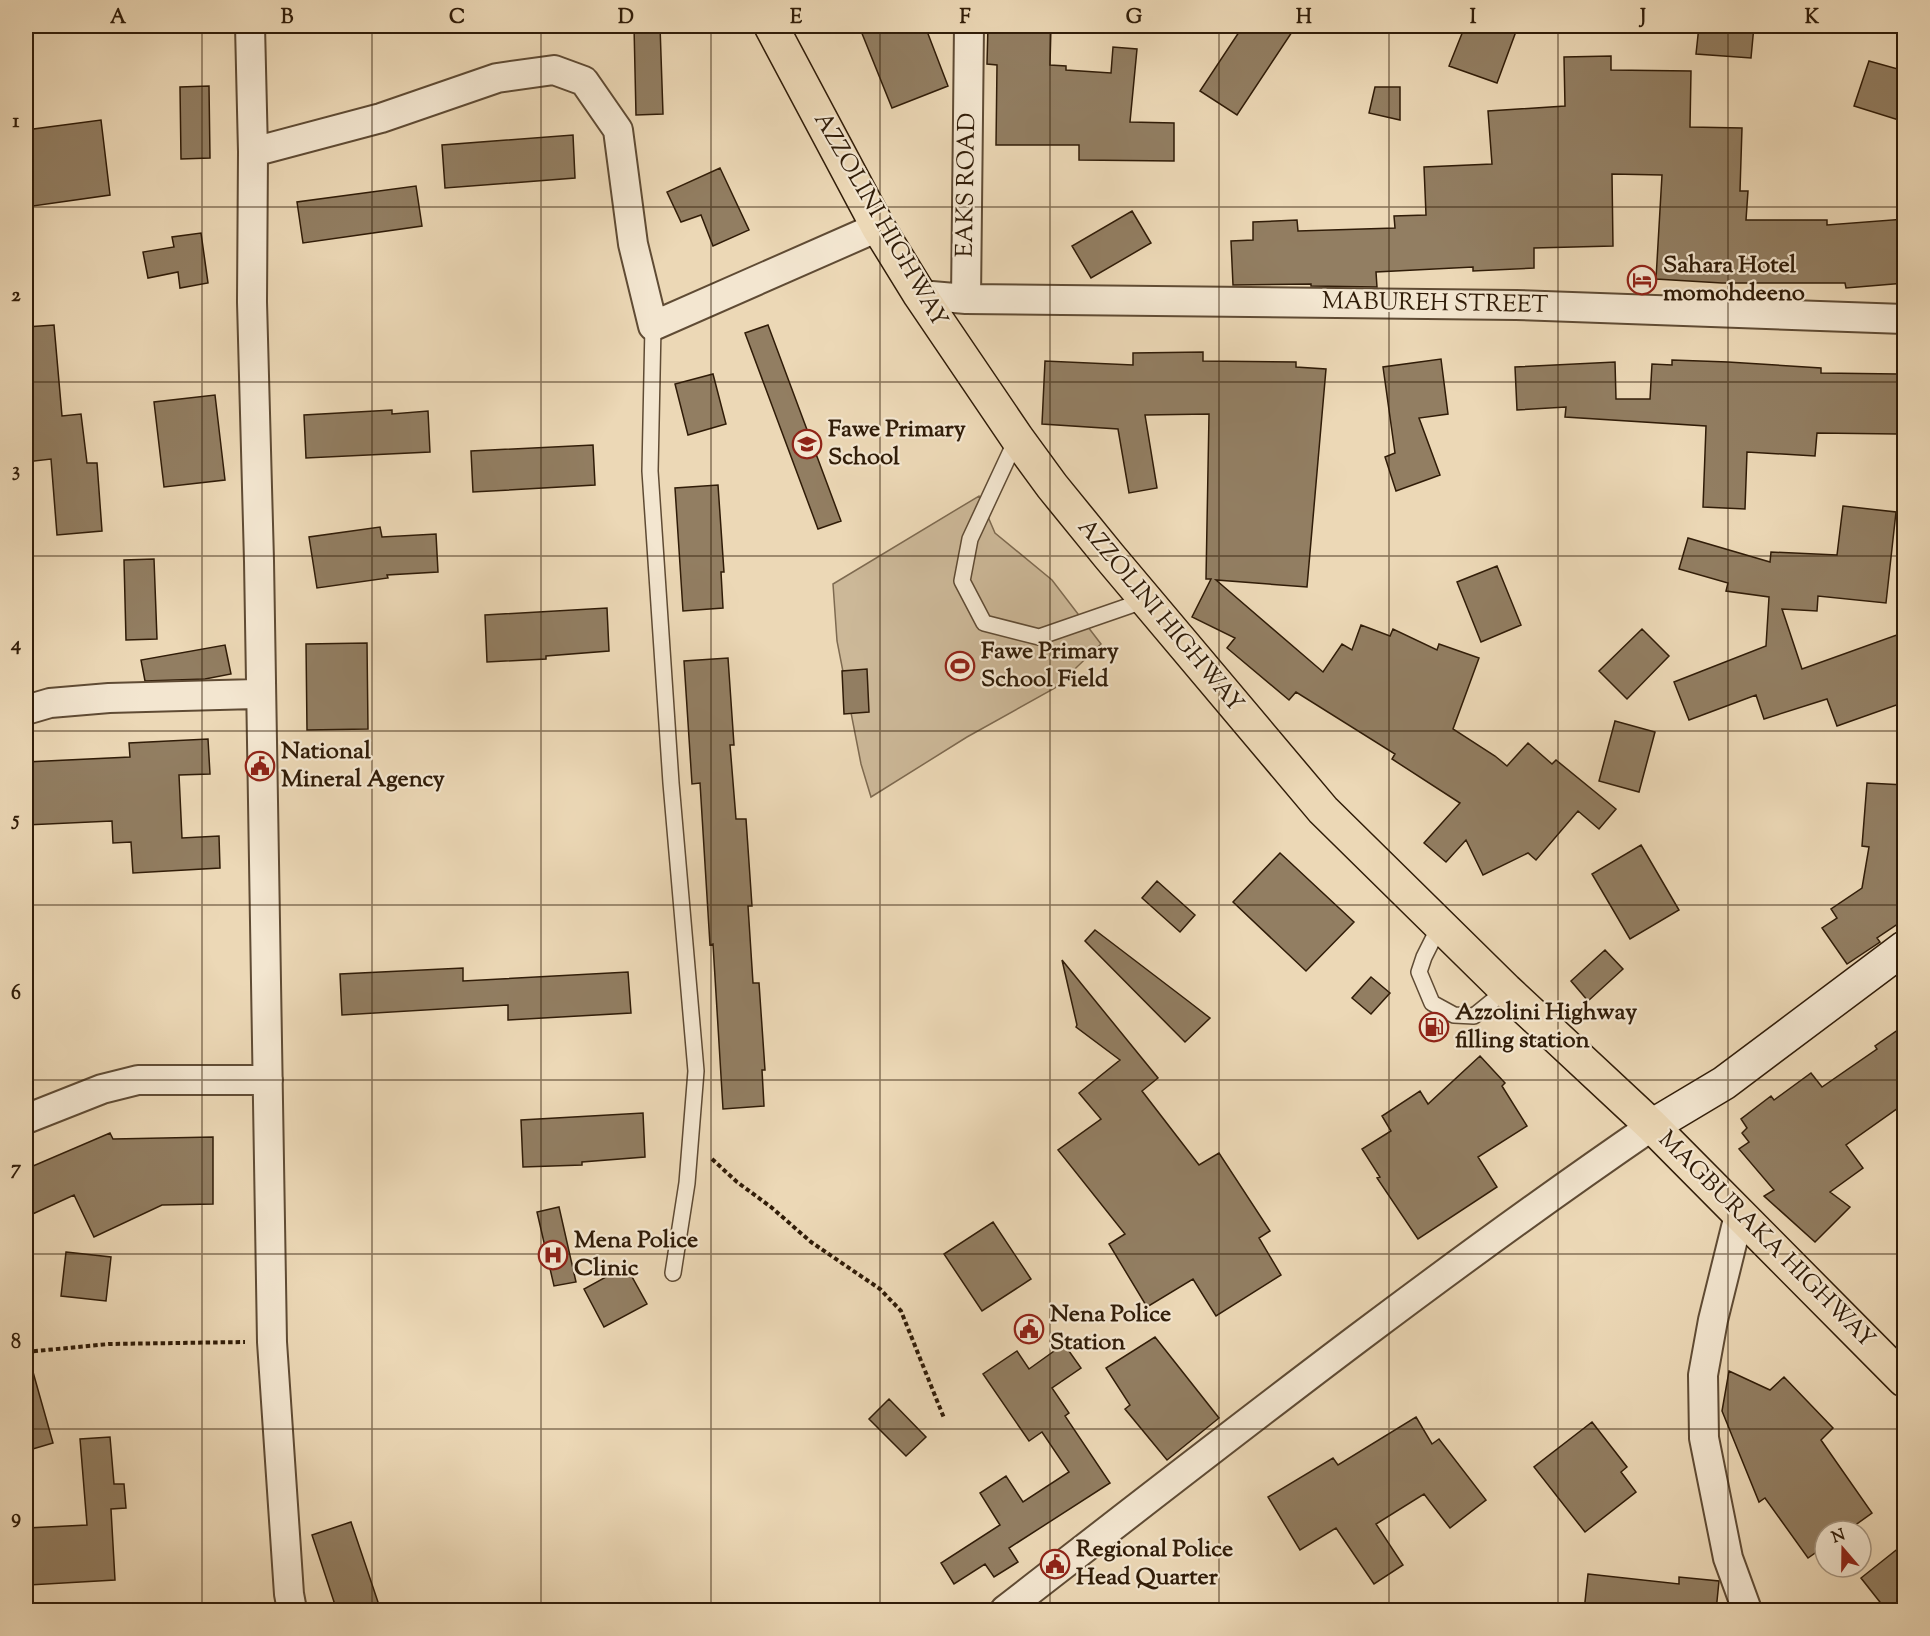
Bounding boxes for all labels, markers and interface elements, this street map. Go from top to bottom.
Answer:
text: A [110,4,127,33]
text: B [281,4,294,33]
text: C [449,4,465,33]
text: D [618,4,634,33]
text: E [790,4,803,33]
text: F [959,4,971,33]
text: G [1126,4,1143,33]
text: H [1296,4,1312,33]
text: I [1470,4,1477,33]
text: J [1638,4,1646,33]
text: K [1805,4,1820,33]
street label: AZZOLINI HIGHWAY [804,106,956,334]
text: 1 [13,108,20,137]
street label: EAKS ROAD [949,112,985,258]
place label: Sahara Hotel momohdeeno [1663,249,1805,311]
hotel icon: Sahara Hotel momohdeeno [1626,264,1658,296]
text: 2 [11,282,21,311]
street label: MABUREH STREET [1322,285,1549,323]
place label: Fawe Primary School [828,413,966,475]
school or university icon: Fawe Primary School [791,428,823,460]
text: 3 [12,457,20,486]
street label: AZZOLINI HIGHWAY [1069,512,1251,720]
text: 4 [10,631,21,660]
place label: Fawe Primary School Field [981,635,1119,697]
sports icon: Fawe Primary School Field [944,650,976,682]
place label: National Mineral Agency [281,735,445,797]
public building icon: National Mineral Agency [244,750,276,782]
text: 5 [11,806,20,835]
text: 6 [11,980,21,1009]
place label: Azzolini Highway filling station [1455,996,1637,1058]
fuel station icon: Azzolini Highway filling station [1418,1011,1450,1043]
street label: MAGBURAKA HIGHWAY [1650,1124,1882,1356]
text: 7 [11,1155,22,1184]
place label: Mena Police Clinic [574,1224,698,1286]
hospital icon: Mena Police Clinic [537,1239,569,1271]
place label: Nena Police Station [1050,1298,1171,1360]
public building icon: Nena Police Station [1013,1313,1045,1345]
text: 8 [11,1329,21,1358]
text: 9 [11,1504,21,1533]
north arrow [1813,1519,1873,1579]
text: N [1829,1524,1849,1550]
place label: Regional Police Head Quarter [1076,1533,1233,1595]
public building icon: Regional Police Head Quarter [1039,1548,1071,1580]

